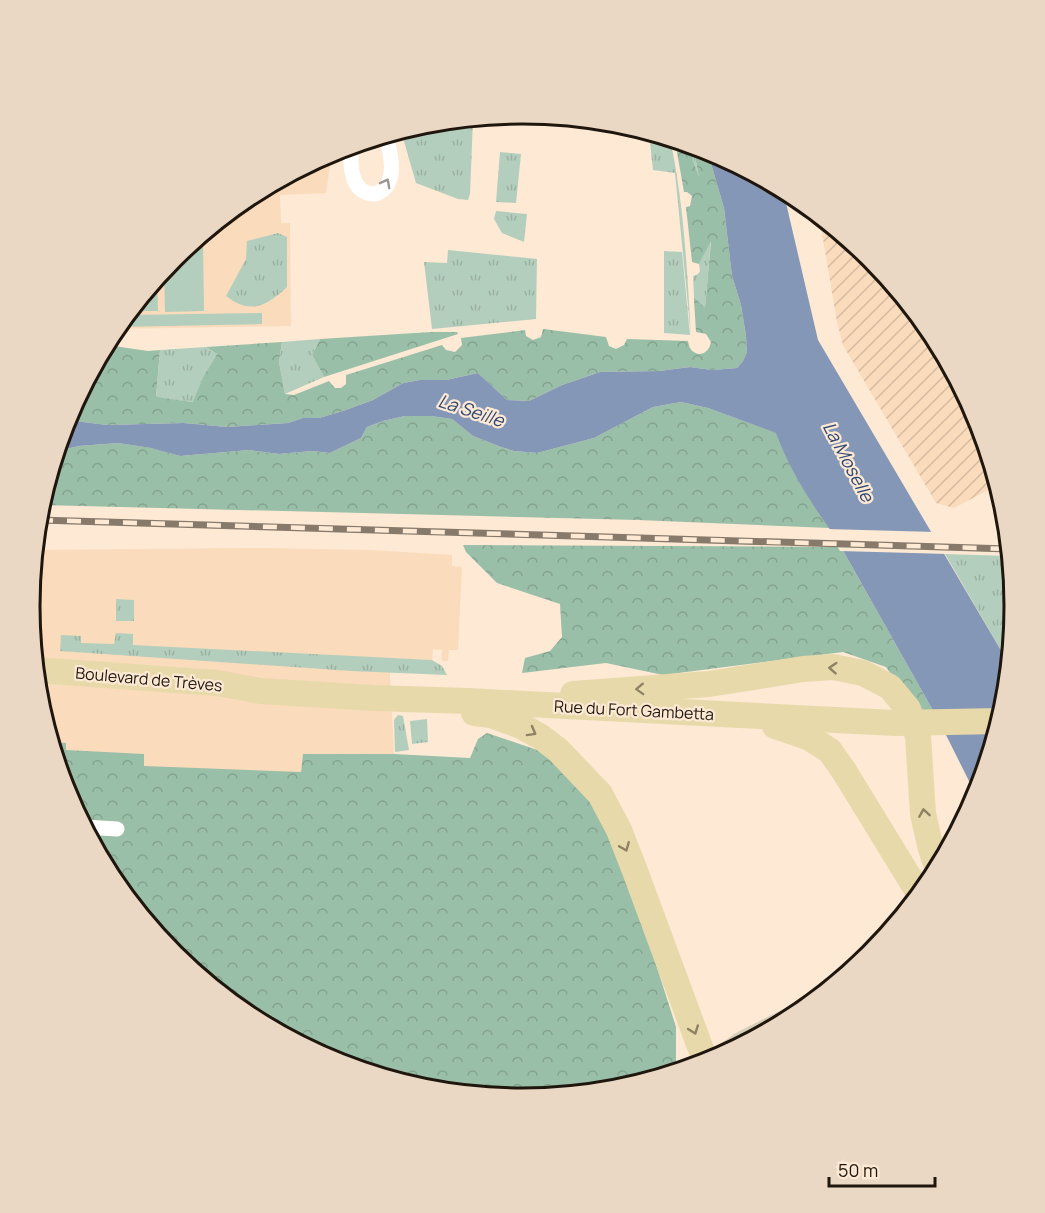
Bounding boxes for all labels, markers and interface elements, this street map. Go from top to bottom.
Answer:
one-way arrow [379,179,390,189]
water label: La Seille [435,388,509,432]
water label: La Moselle [818,417,881,507]
street label: Boulevard de Trèves [75,662,223,696]
one-way arrow [829,662,838,675]
one-way arrow [635,683,644,696]
street label: Rue du Fort Gambetta [553,695,715,725]
one-way arrow [526,725,536,736]
one-way arrow [918,808,930,817]
one-way arrow [618,841,631,852]
one-way arrow [686,1024,699,1035]
scale bar [829,1150,936,1188]
text: 50 m [838,1158,878,1182]

